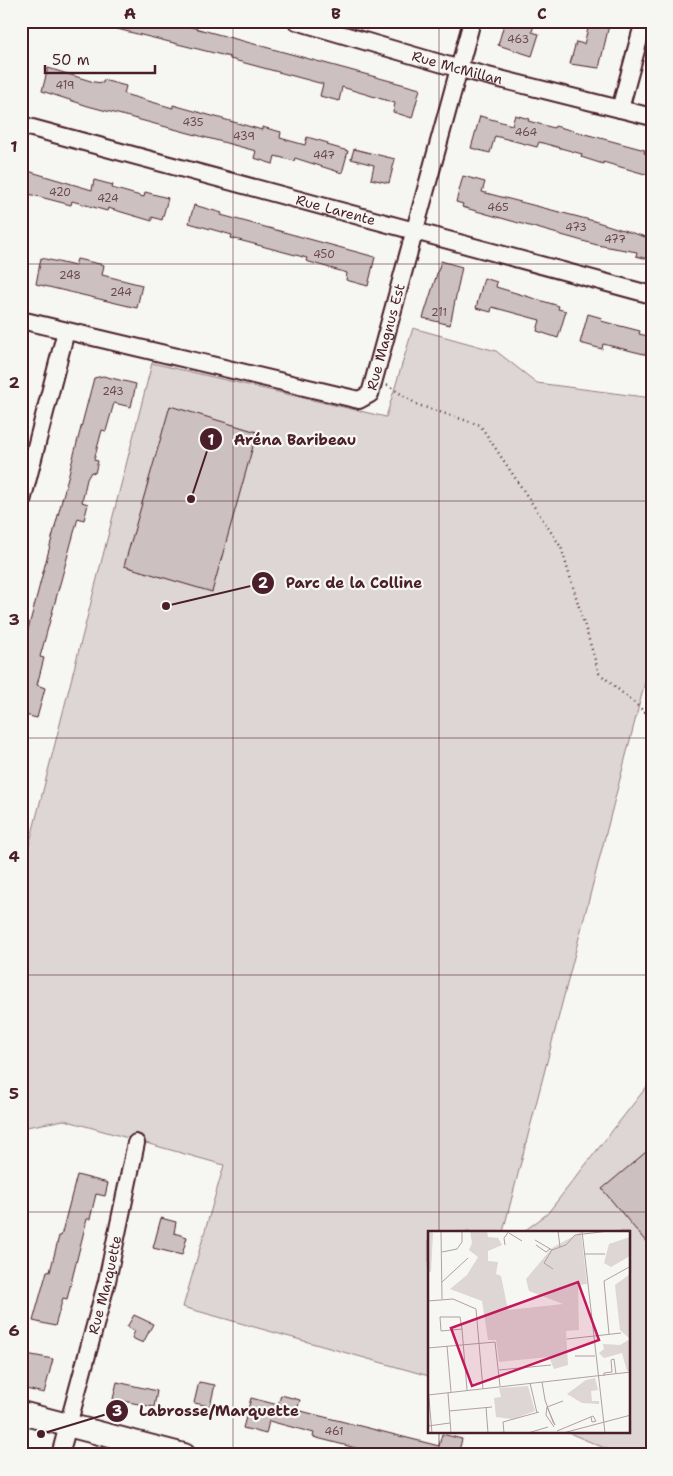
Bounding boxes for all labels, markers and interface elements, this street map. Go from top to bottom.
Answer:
text: A [124,3,136,24]
text: B [331,3,341,24]
text: C [537,3,547,24]
house number: 463 [507,32,529,47]
scale bar [45,42,155,74]
street label: Rue McMillan [410,46,505,88]
text: 50 m [52,50,90,70]
house number: 419 [55,78,75,93]
house number: 435 [182,115,204,130]
house number: 464 [515,125,538,140]
house number: 439 [233,129,255,144]
text: 1 [10,136,18,157]
house number: 447 [313,148,335,163]
house number: 420 [49,185,71,200]
street label: Rue Larente [294,190,378,229]
house number: 424 [97,191,119,206]
house number: 465 [487,200,509,215]
house number: 473 [565,220,587,235]
house number: 477 [604,232,626,247]
house number: 450 [313,247,335,262]
house number: 248 [59,268,81,283]
street label: Rue Magnus Est [362,282,409,392]
house number: 244 [110,285,132,300]
house number: 211 [431,305,447,320]
text: 2 [8,372,20,393]
house number: 243 [102,384,124,399]
callout: Aréna Baribeau [199,424,366,454]
text: 1 [208,430,215,450]
text: Aréna Baribeau [234,430,356,450]
callout: Parc de la Colline [251,568,432,598]
text: 2 [258,573,269,593]
text: Parc de la Colline [286,573,422,593]
text: 3 [8,609,20,630]
text: 4 [8,846,20,867]
text: 5 [9,1083,19,1104]
inset map [428,1231,630,1434]
street label: Rue Marquette [84,1234,125,1336]
text: 6 [8,1320,20,1341]
callout: Labrosse/Marquette [104,1396,309,1426]
text: 3 [112,1401,122,1421]
text: Labrosse/Marquette [139,1401,299,1421]
house number: 461 [325,1424,343,1439]

